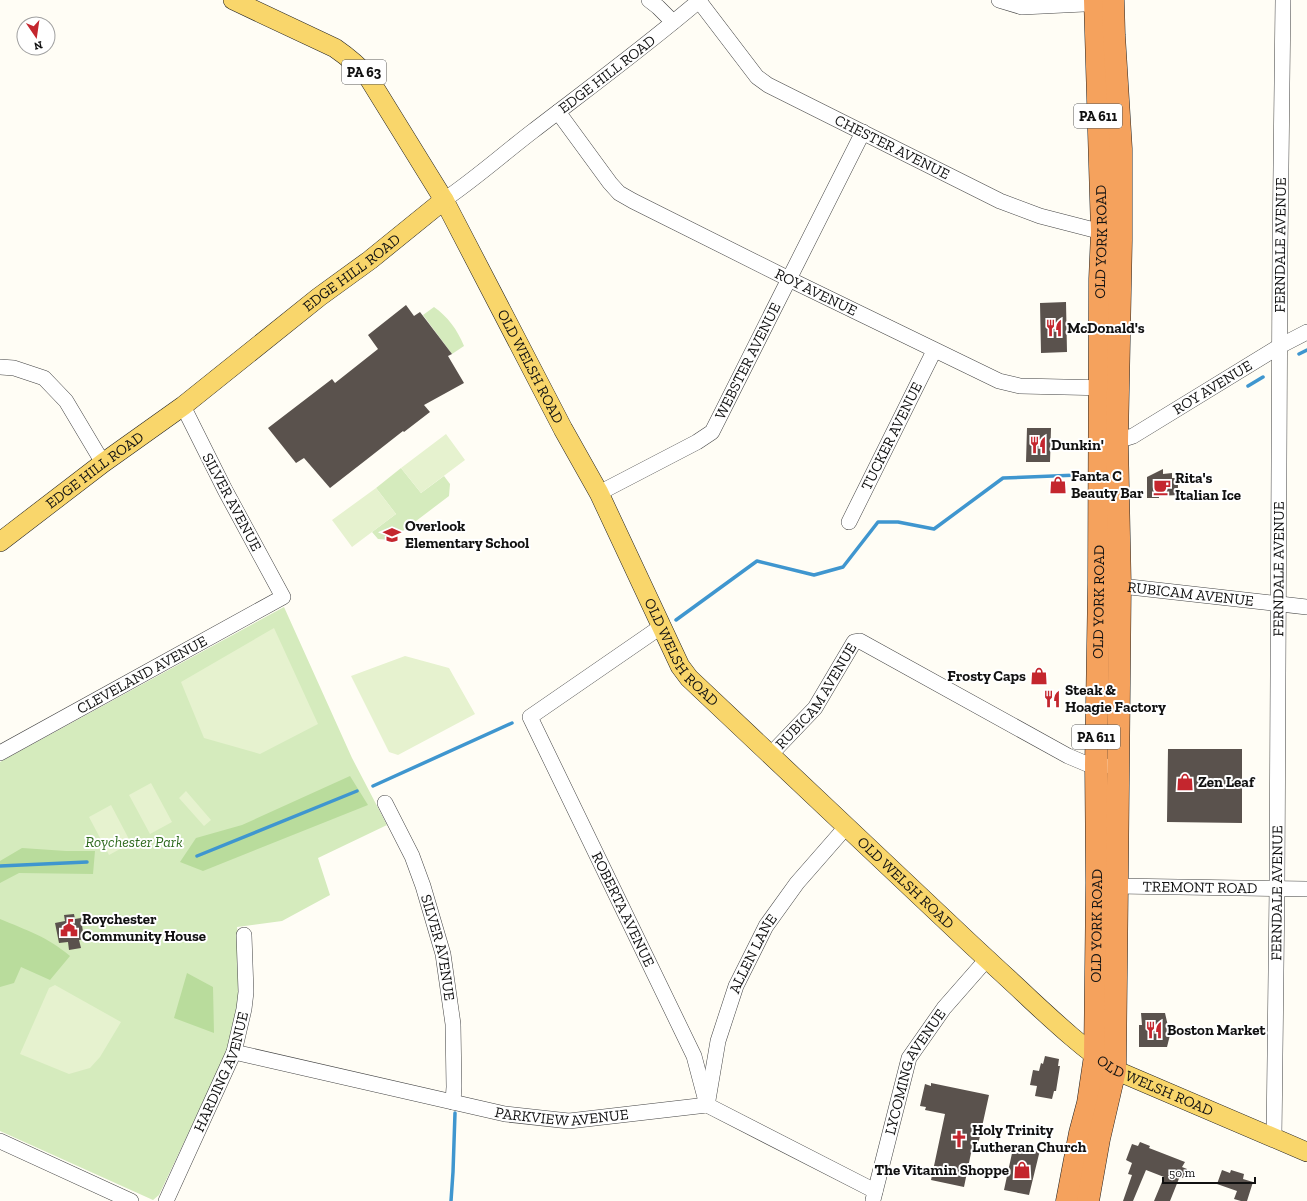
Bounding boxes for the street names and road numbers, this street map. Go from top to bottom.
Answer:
street label: EDGE HILL ROAD [555,31,659,117]
road number: PA 63 [342,60,386,84]
road number: PA 611 [1074,104,1122,128]
street label: CHESTER AVENUE [832,111,953,183]
street label: FERNDALE AVENUE [1271,177,1290,313]
street label: OLD YORK ROAD [1091,185,1111,299]
street label: EDGE HILL ROAD [299,230,404,315]
street label: ROY AVENUE [772,264,860,320]
street label: WEBSTER AVENUE [711,300,785,422]
street label: OLD WELSH ROAD [493,306,568,427]
street label: ROY AVENUE [1170,356,1255,418]
street label: TUCKER AVENUE [857,379,926,493]
street label: EDGE HILL ROAD [42,428,147,512]
street label: SILVER AVENUE [199,450,266,554]
street label: FERNDALE AVENUE [1269,501,1288,637]
street label: OLD YORK ROAD [1089,545,1108,659]
street label: RUBICAM AVENUE [1126,578,1255,610]
street label: OLD WELSH ROAD [640,595,722,710]
street label: CLEVELAND AVENUE [74,632,210,718]
street label: RUBICAM AVENUE [772,640,860,753]
road number: PA 611 [1072,725,1120,749]
street label: FERNDALE AVENUE [1267,825,1286,961]
street label: OLD WELSH ROAD [854,833,958,933]
street label: ROBERTA AVENUE [588,849,659,970]
street label: OLD YORK ROAD [1087,869,1106,983]
street label: TREMONT ROAD [1143,877,1257,897]
street label: SILVER AVENUE [417,892,459,1002]
street label: ALLEN LANE [725,910,781,996]
street label: LYCOMING AVENUE [881,1005,950,1137]
street label: HARDING AVENUE [190,1010,252,1135]
street label: OLD WELSH ROAD [1093,1051,1216,1120]
street label: PARKVIEW AVENUE [493,1103,630,1130]

